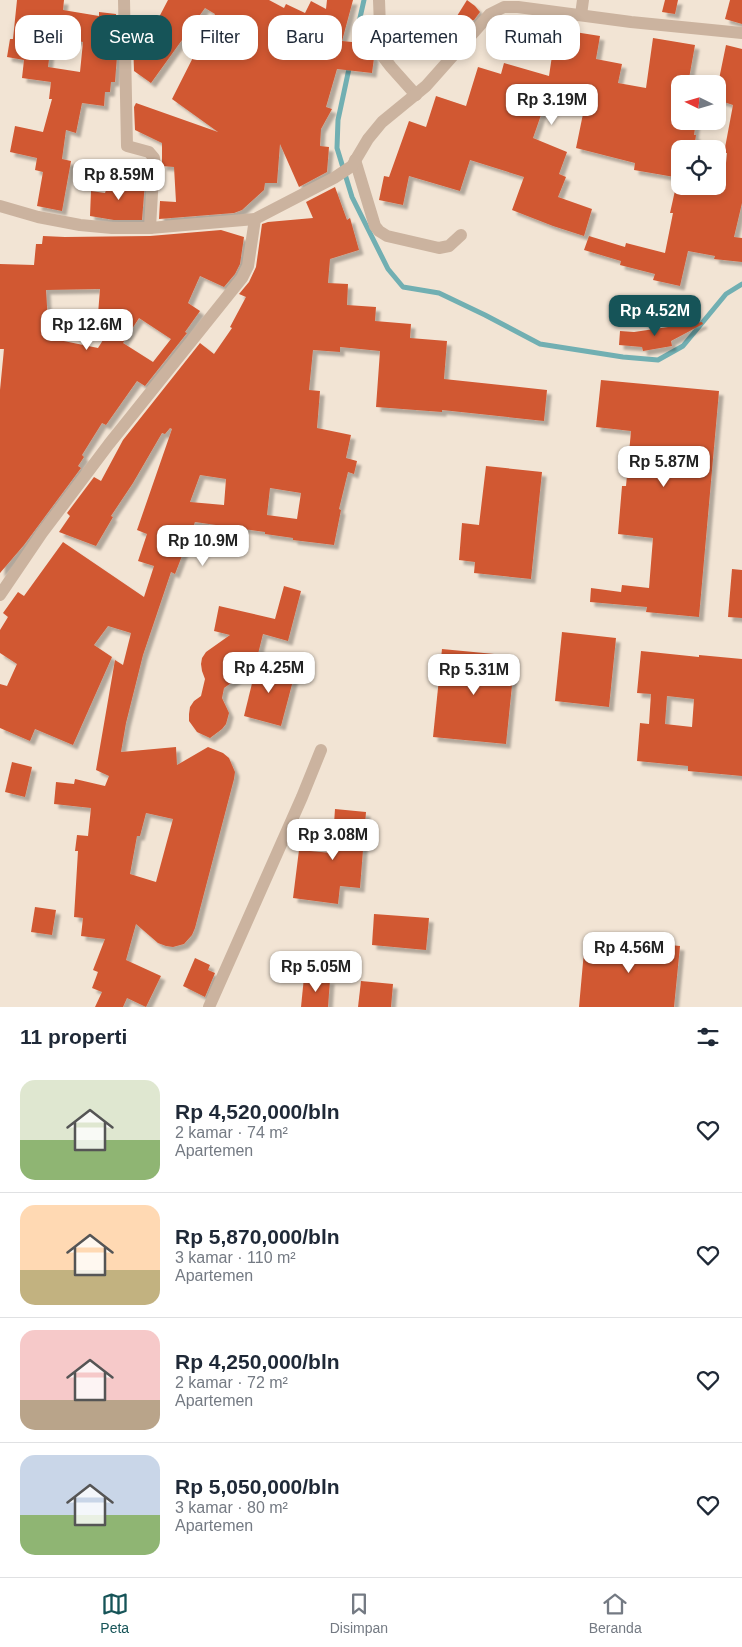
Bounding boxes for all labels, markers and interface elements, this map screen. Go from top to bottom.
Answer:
chip: Beli [15,15,81,60]
chip: Sewa [91,15,172,60]
chip: Filter [182,15,258,60]
chip: Baru [268,15,342,60]
chip: Apartemen [352,15,476,60]
chip: Rumah [486,15,580,60]
north arrow [671,75,726,130]
map controls [671,75,726,195]
pin: Rp 3.19M [500,84,604,126]
text: Rp 3.19M [517,91,587,108]
button: locate [671,140,726,195]
pin: Rp 8.59M [67,158,171,201]
text: Rp 8.59M [84,166,154,183]
pin: Rp 4.52M [603,294,707,337]
text: Rp 4.52M [620,302,690,319]
pin: Rp 12.6M [35,308,139,351]
text: Rp 12.6M [52,316,122,333]
pin: Rp 5.87M [612,446,716,488]
text: Rp 5.87M [629,453,699,470]
pin: Rp 10.9M [151,524,255,567]
text: Rp 10.9M [168,532,238,549]
pin: Rp 4.25M [217,652,321,694]
pin: Rp 5.31M [422,654,526,696]
text: Rp 4.25M [234,659,304,676]
text: Rp 5.31M [439,661,509,678]
pin: Rp 3.08M [281,818,385,861]
text: Rp 3.08M [298,826,368,843]
pin: Rp 4.56M [577,932,681,974]
text: Rp 4.56M [594,939,664,956]
pin: Rp 5.05M [264,950,368,993]
text: Rp 5.05M [281,958,351,975]
icon: filters [694,1023,722,1051]
text: 11 properti [20,1025,127,1048]
icon: home [60,1100,120,1160]
text: Rp 4,520,000/bln [175,1100,340,1123]
icon: heart [694,1116,722,1144]
text: 2 kamar · 74 m² [175,1124,288,1141]
text: Apartemen [175,1142,253,1159]
icon: home [60,1225,120,1285]
text: Rp 5,870,000/bln [175,1225,340,1248]
icon: heart [694,1241,722,1269]
text: 3 kamar · 110 m² [175,1249,296,1266]
text: Apartemen [175,1267,253,1284]
icon: home [60,1350,120,1410]
text: Rp 4,250,000/bln [175,1350,340,1373]
icon: heart [694,1366,722,1394]
text: 2 kamar · 72 m² [175,1374,288,1391]
text: Apartemen [175,1392,253,1409]
icon: home [60,1475,120,1535]
text: Rp 5,050,000/bln [175,1475,340,1498]
icon: heart [694,1491,722,1519]
text: 3 kamar · 80 m² [175,1499,288,1516]
text: Apartemen [175,1517,253,1534]
tab: Peta [100,1590,129,1636]
tab: Disimpan [330,1590,388,1636]
tab: Beranda [589,1590,642,1636]

